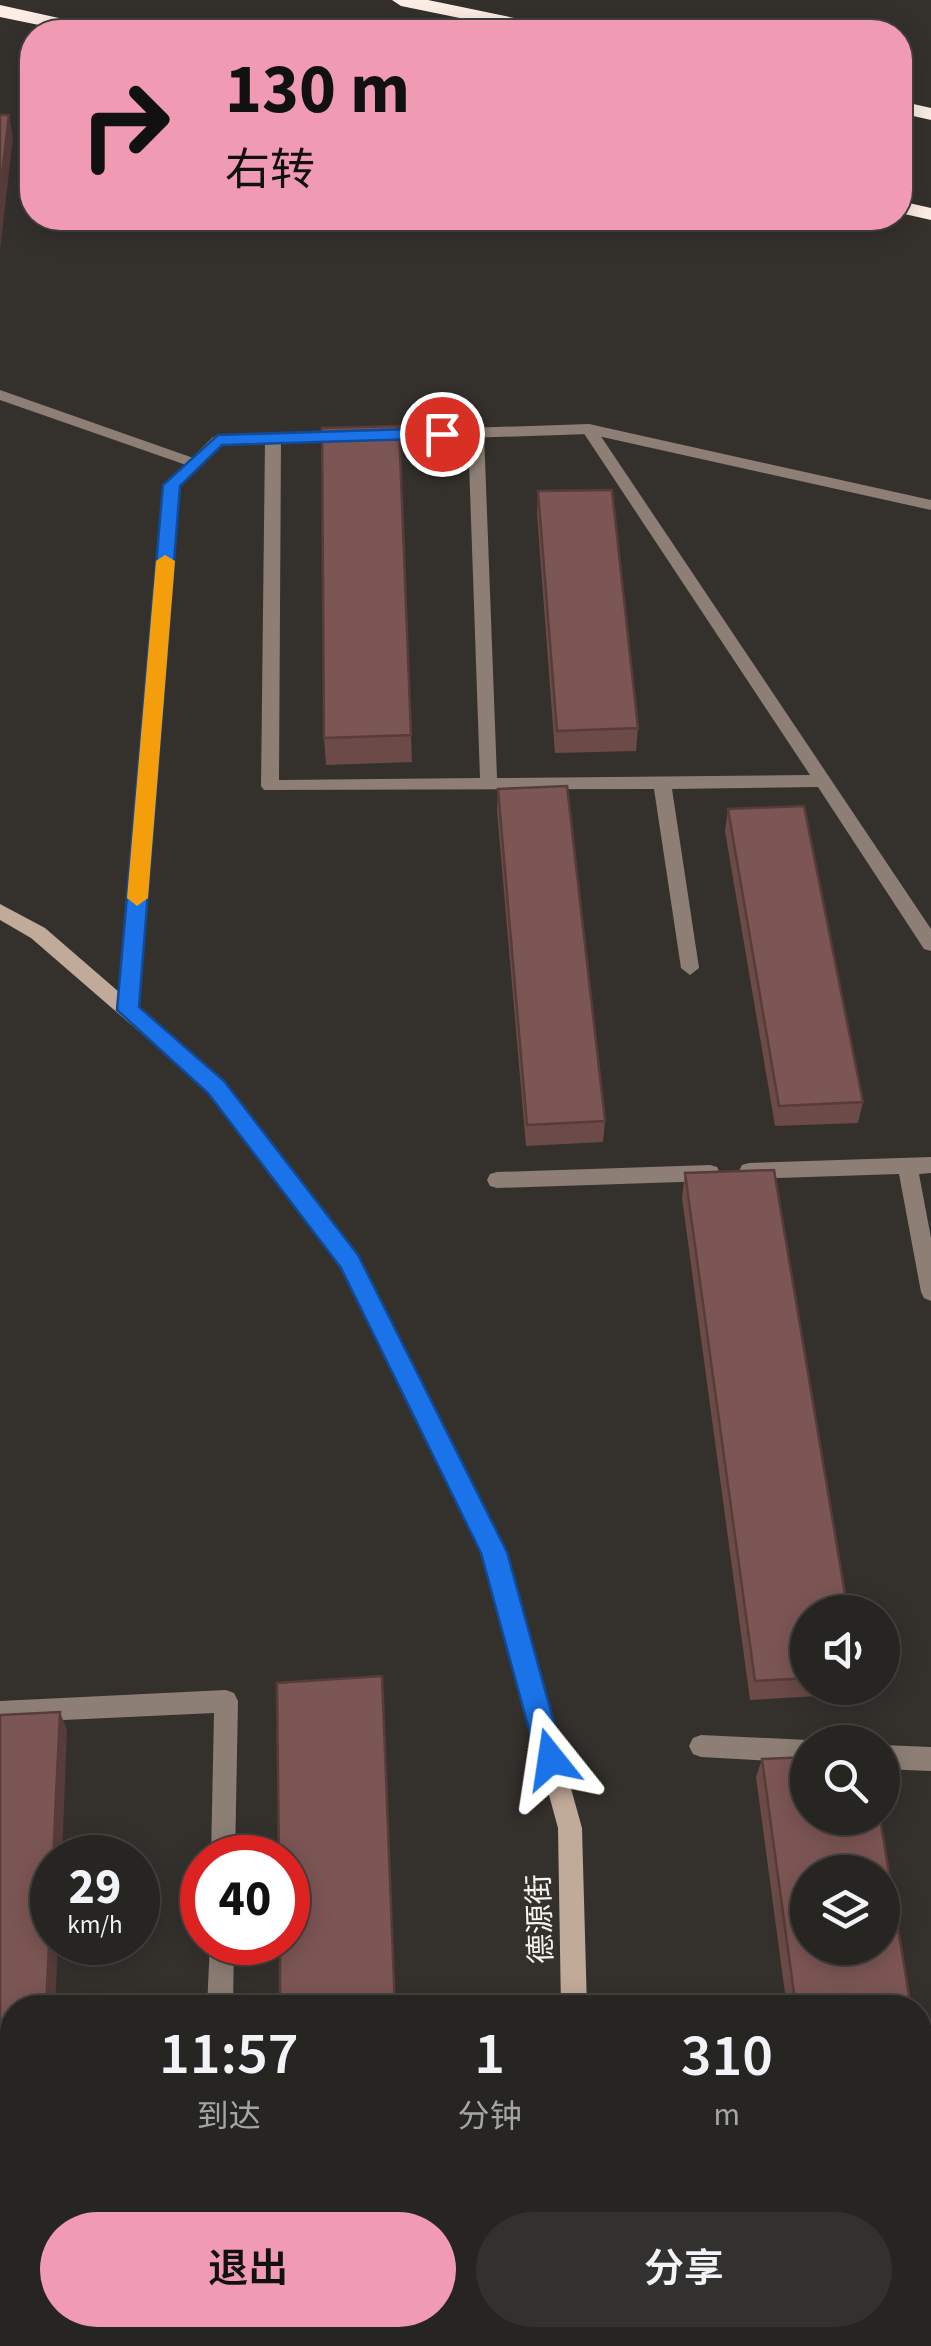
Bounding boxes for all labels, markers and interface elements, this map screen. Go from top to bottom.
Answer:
text: 130 m [225,40,410,140]
icon: right [60,60,190,190]
text: 右转 [225,139,315,203]
pin [400,392,485,477]
icon: arrive [415,407,470,462]
map controls [790,1595,900,1965]
button: sound [790,1595,900,1705]
position arrow [499,1707,603,1811]
button: search [790,1725,900,1835]
speed limit sign: 40 [180,1835,310,1965]
text: 29 [69,1852,121,1923]
button: layers [790,1855,900,1965]
street label: 德源街 [517,1873,564,1965]
text: km/h [67,1907,123,1943]
text: 11:57 [159,2012,299,2097]
text: 1 [474,2012,505,2097]
text: 310 [681,2014,773,2099]
text: m [714,2092,740,2138]
text: 到达 [197,2094,261,2140]
text: 分钟 [458,2094,522,2140]
button: 退出 [40,2212,456,2327]
button: 分享 [476,2212,892,2327]

